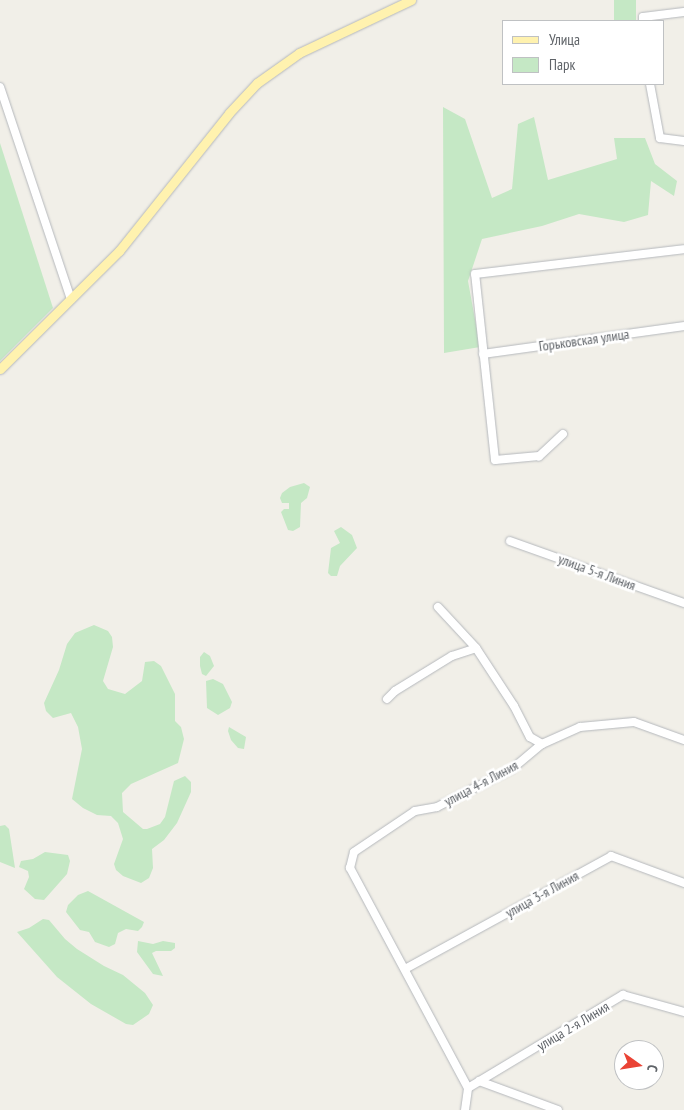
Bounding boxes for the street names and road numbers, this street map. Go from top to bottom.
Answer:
street label: Горьковская улица [538,325,630,355]
street label: улица 5-я Линия [556,550,638,594]
street label: улица 4-я Линия [441,757,521,809]
street label: улица 3-я Линия [502,867,582,921]
street label: улица 2-я Линия [534,998,612,1054]

